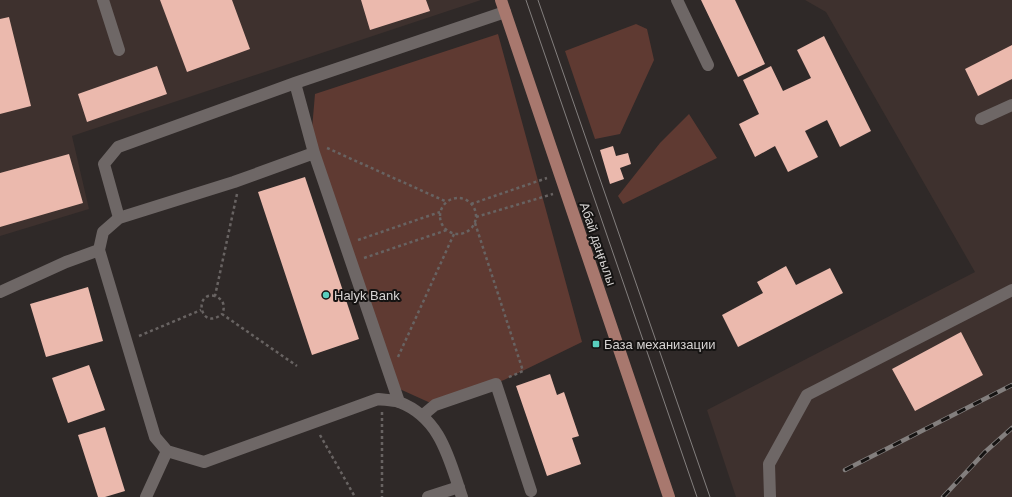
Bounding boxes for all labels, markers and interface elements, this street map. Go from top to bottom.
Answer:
street label: Абай даңғылы [577,200,619,288]
place label: Halyk Bank [334,288,400,303]
marker: Halyk Bank [321,290,331,300]
place label: База механизации [604,337,715,352]
marker: База механизации [591,339,601,349]

